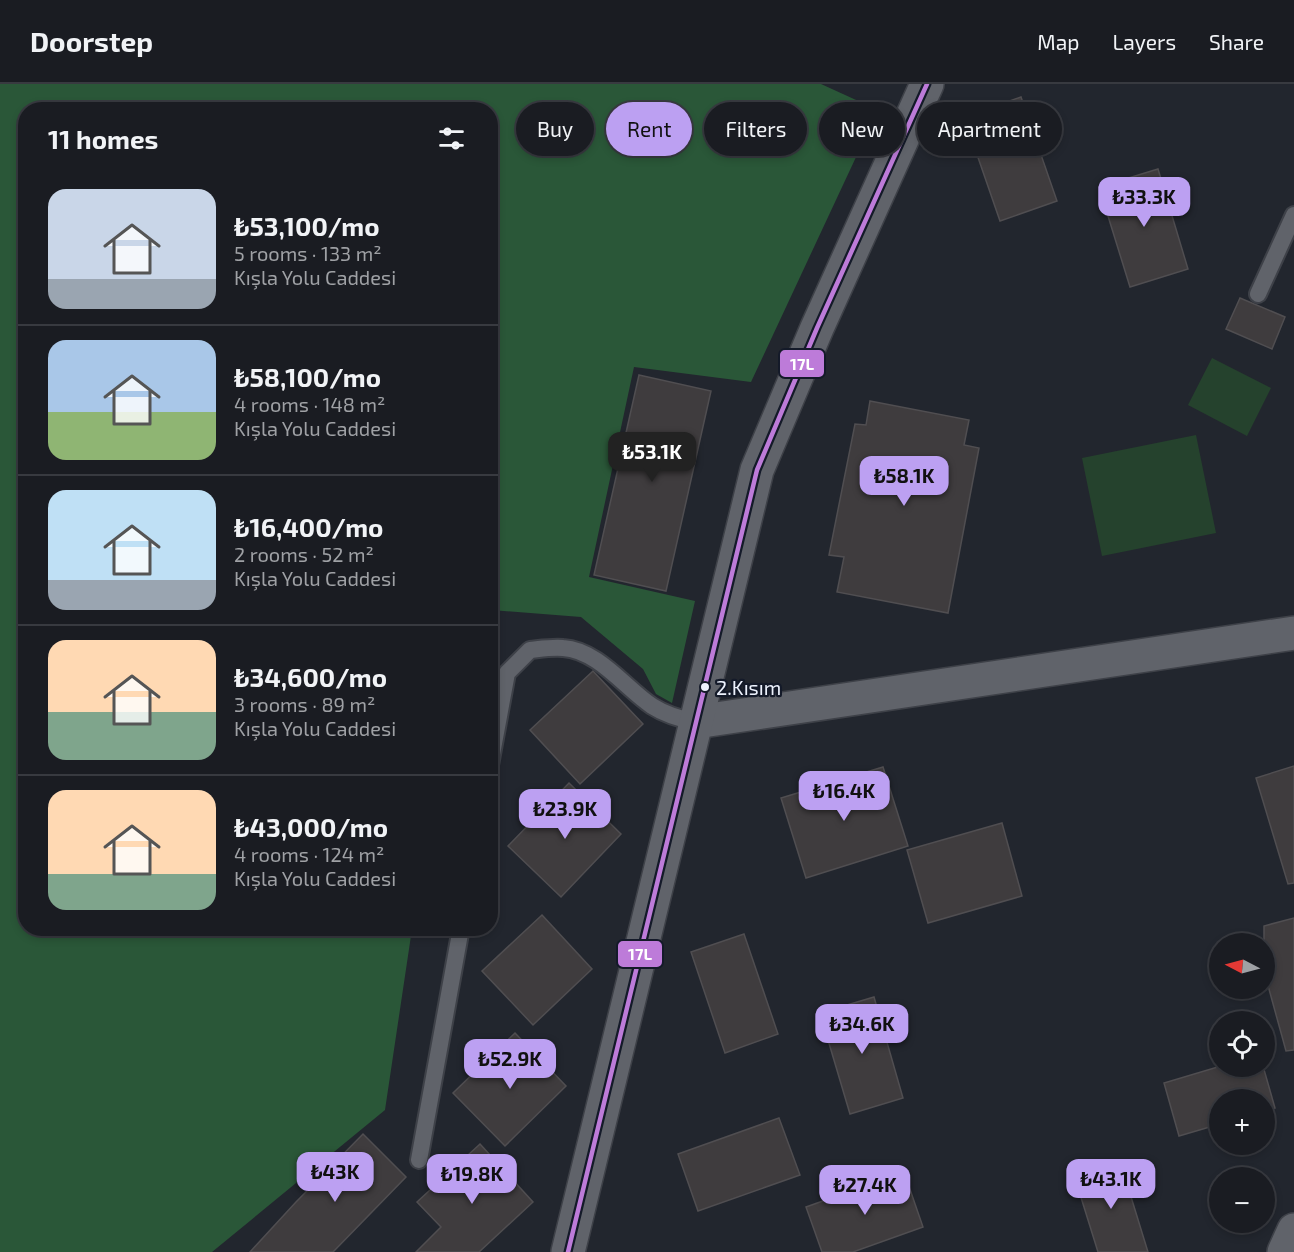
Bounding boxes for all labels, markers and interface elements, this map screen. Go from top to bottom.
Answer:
text: Doorstep [30,24,153,58]
text: Map [1037,29,1079,54]
text: Layers [1112,29,1176,54]
text: Share [1209,29,1264,54]
chip: Buy [516,102,594,156]
chip: Rent [606,102,692,156]
chip: Filters [704,102,807,156]
chip: New [819,102,905,156]
chip: Apartment [917,102,1062,156]
icon: filters [435,122,468,155]
text: 11 homes [48,123,158,154]
pin: ₺33.3K [1095,177,1193,228]
text: ₺33.3K [1112,184,1176,208]
text: ₺53,100/mo [234,210,380,241]
icon: home [96,213,168,285]
text: 5 rooms · 133 m² [234,241,381,265]
text: Kışla Yolu Caddesi [234,265,396,289]
line badge: 17L [779,349,825,378]
text: 17L [790,354,814,373]
text: ₺58,100/mo [234,361,381,392]
icon: home [96,364,168,436]
text: 4 rooms · 148 m² [234,392,385,416]
text: Kışla Yolu Caddesi [234,416,396,440]
pin: ₺53.1K [603,432,701,483]
text: ₺53.1K [622,439,682,463]
pin: ₺58.1K [855,456,953,507]
text: ₺58.1K [874,463,934,487]
text: ₺16,400/mo [234,511,383,542]
icon: home [96,514,168,586]
text: 2 rooms · 52 m² [234,542,374,566]
text: Kışla Yolu Caddesi [234,566,396,590]
text: ₺34,600/mo [234,661,387,692]
icon: home [96,664,168,736]
place label: 2.Kısım [716,675,781,699]
marker: 2.Kısım [699,681,711,693]
text: 3 rooms · 89 m² [234,692,375,716]
text: Kışla Yolu Caddesi [234,716,396,740]
pin: ₺16.4K [795,771,893,822]
text: ₺16.4K [813,778,875,802]
pin: ₺23.9K [516,789,614,840]
text: ₺23.9K [533,796,597,820]
text: ₺43,000/mo [234,811,388,842]
icon: home [96,814,168,886]
text: 4 rooms · 124 m² [234,842,384,866]
text: Kışla Yolu Caddesi [234,866,396,890]
north arrow [1209,933,1275,999]
map controls [1209,933,1275,1233]
line badge: 17L [617,940,663,968]
text: 17L [628,944,652,963]
pin: ₺34.6K [813,1004,911,1055]
text: ₺34.6K [829,1011,895,1035]
button: locate [1209,1011,1275,1077]
pin: ₺52.9K [461,1039,559,1090]
text: ₺52.9K [478,1046,542,1070]
button: + [1209,1089,1275,1155]
pin: ₺43K [299,1152,371,1203]
pin: ₺19.8K [423,1154,521,1205]
text: ₺43K [311,1159,359,1183]
pin: ₺43.1K [1062,1159,1160,1210]
text: ₺19.8K [441,1161,503,1185]
pin: ₺27.4K [816,1165,914,1216]
text: ₺43.1K [1080,1166,1142,1190]
button: − [1209,1167,1275,1233]
text: ₺27.4K [833,1172,897,1196]

